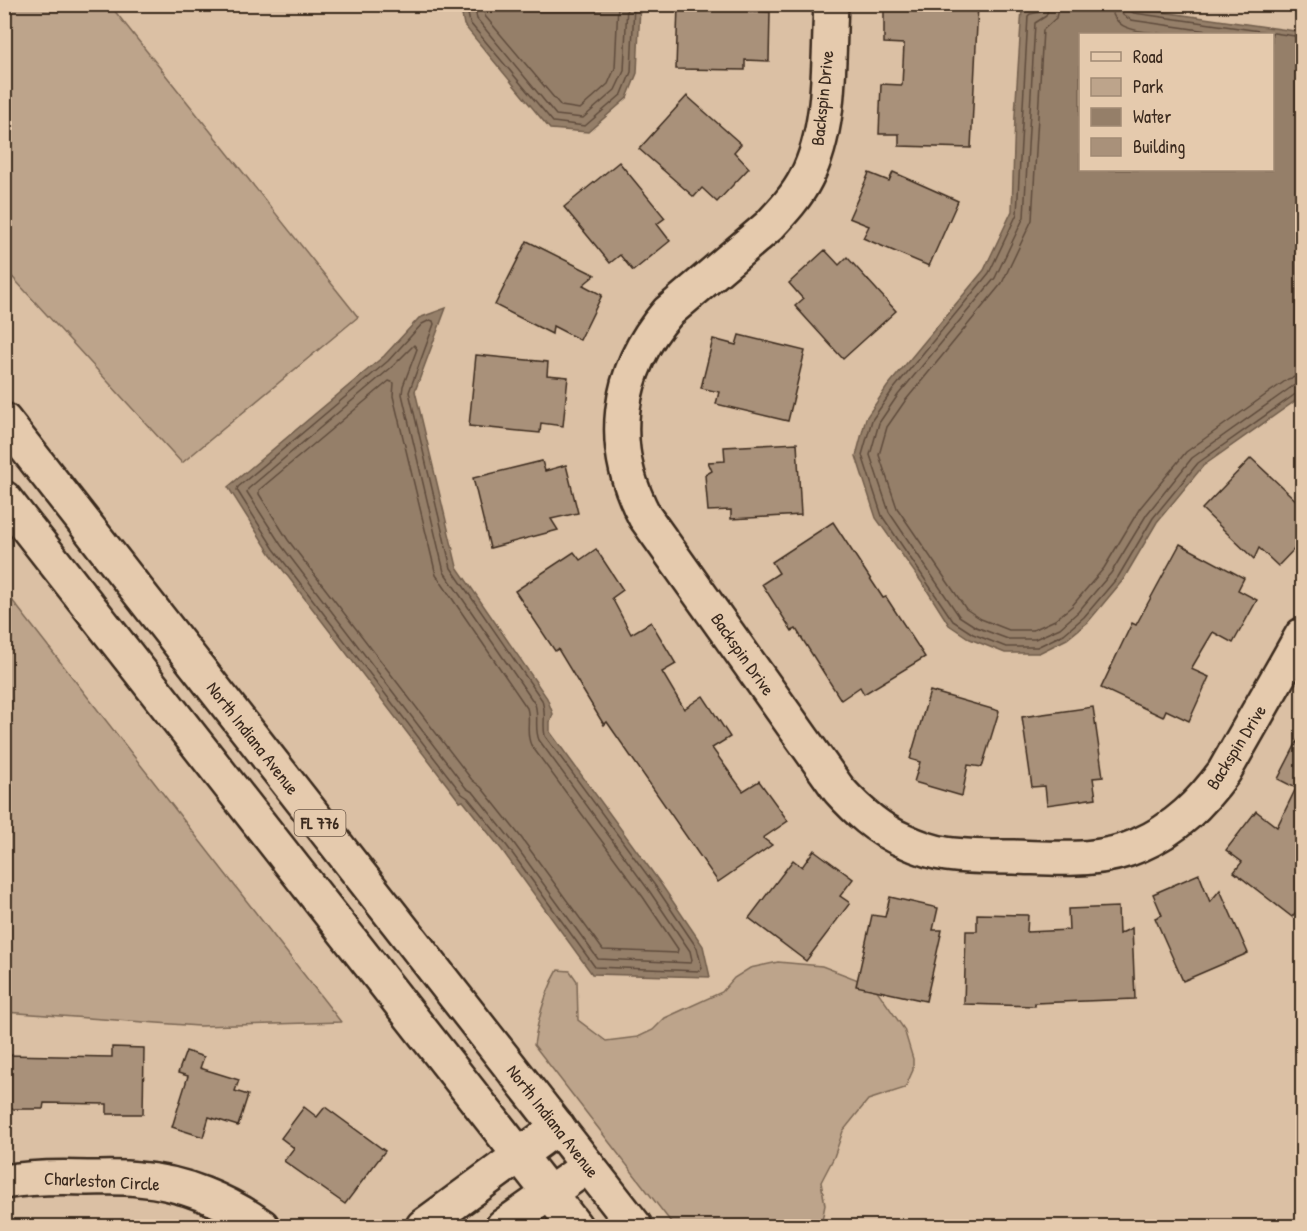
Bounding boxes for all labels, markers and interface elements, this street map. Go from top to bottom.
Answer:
legend [1079,33,1274,171]
text: Road [1133,44,1163,69]
street label: Backspin Drive [805,49,839,147]
text: Park [1133,74,1164,99]
text: Water [1133,104,1171,129]
text: Building [1133,134,1185,159]
street label: Backspin Drive [705,608,781,700]
street label: North Indiana Avenue [201,676,305,800]
street label: Backspin Drive [1200,700,1272,794]
road number: FL 776 [294,810,346,836]
street label: North Indiana Avenue [501,1059,605,1183]
street label: Charleston Circle [44,1165,160,1197]

